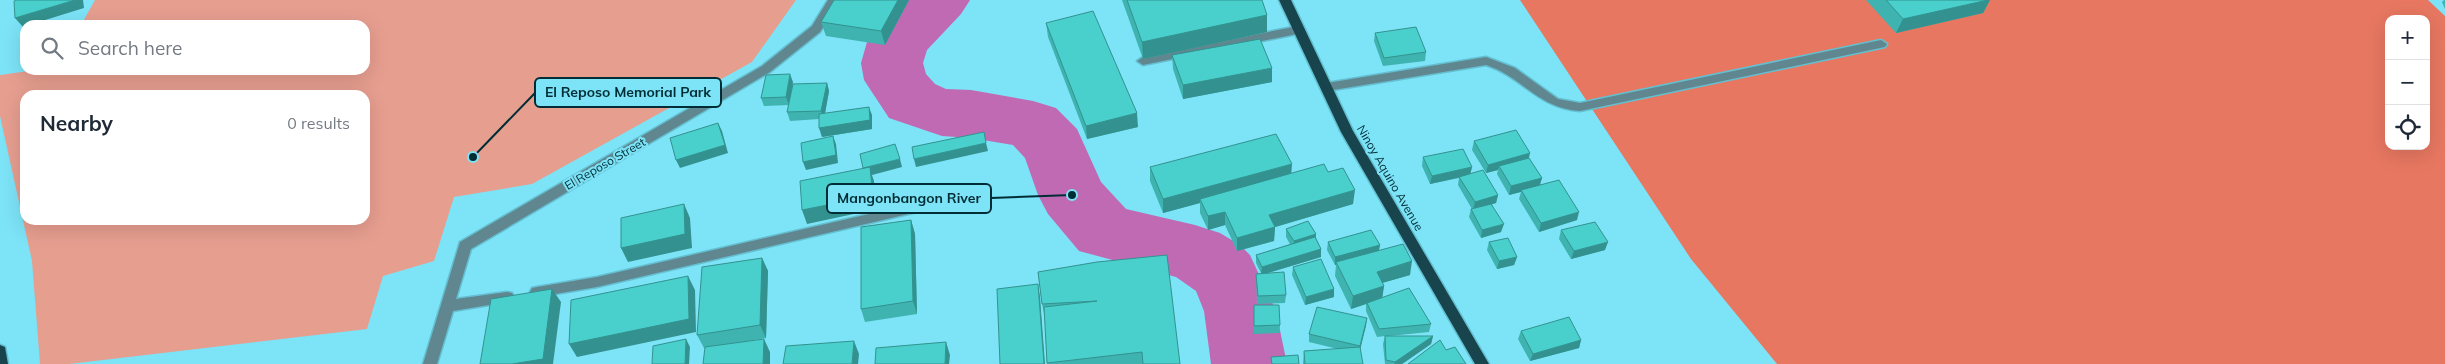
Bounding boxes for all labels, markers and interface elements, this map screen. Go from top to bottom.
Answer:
map controls [2385,15,2430,150]
button: + [2385,15,2430,60]
search box [20,20,370,75]
icon: search [38,34,66,62]
text: Search here [78,36,182,60]
button: − [2385,60,2430,105]
callout: El Reposo Memorial Park [535,78,721,107]
text: El Reposo Memorial Park [545,83,711,101]
button: locate [2385,105,2430,150]
text: Nearby [40,110,113,136]
text: 0 results [287,113,350,133]
street label: Ninoy Aquino Avenue [1354,122,1427,233]
street label: El Reposo Street [562,134,648,193]
callout: Mangonbangon River [827,184,991,213]
text: Mangonbangon River [837,189,981,207]

